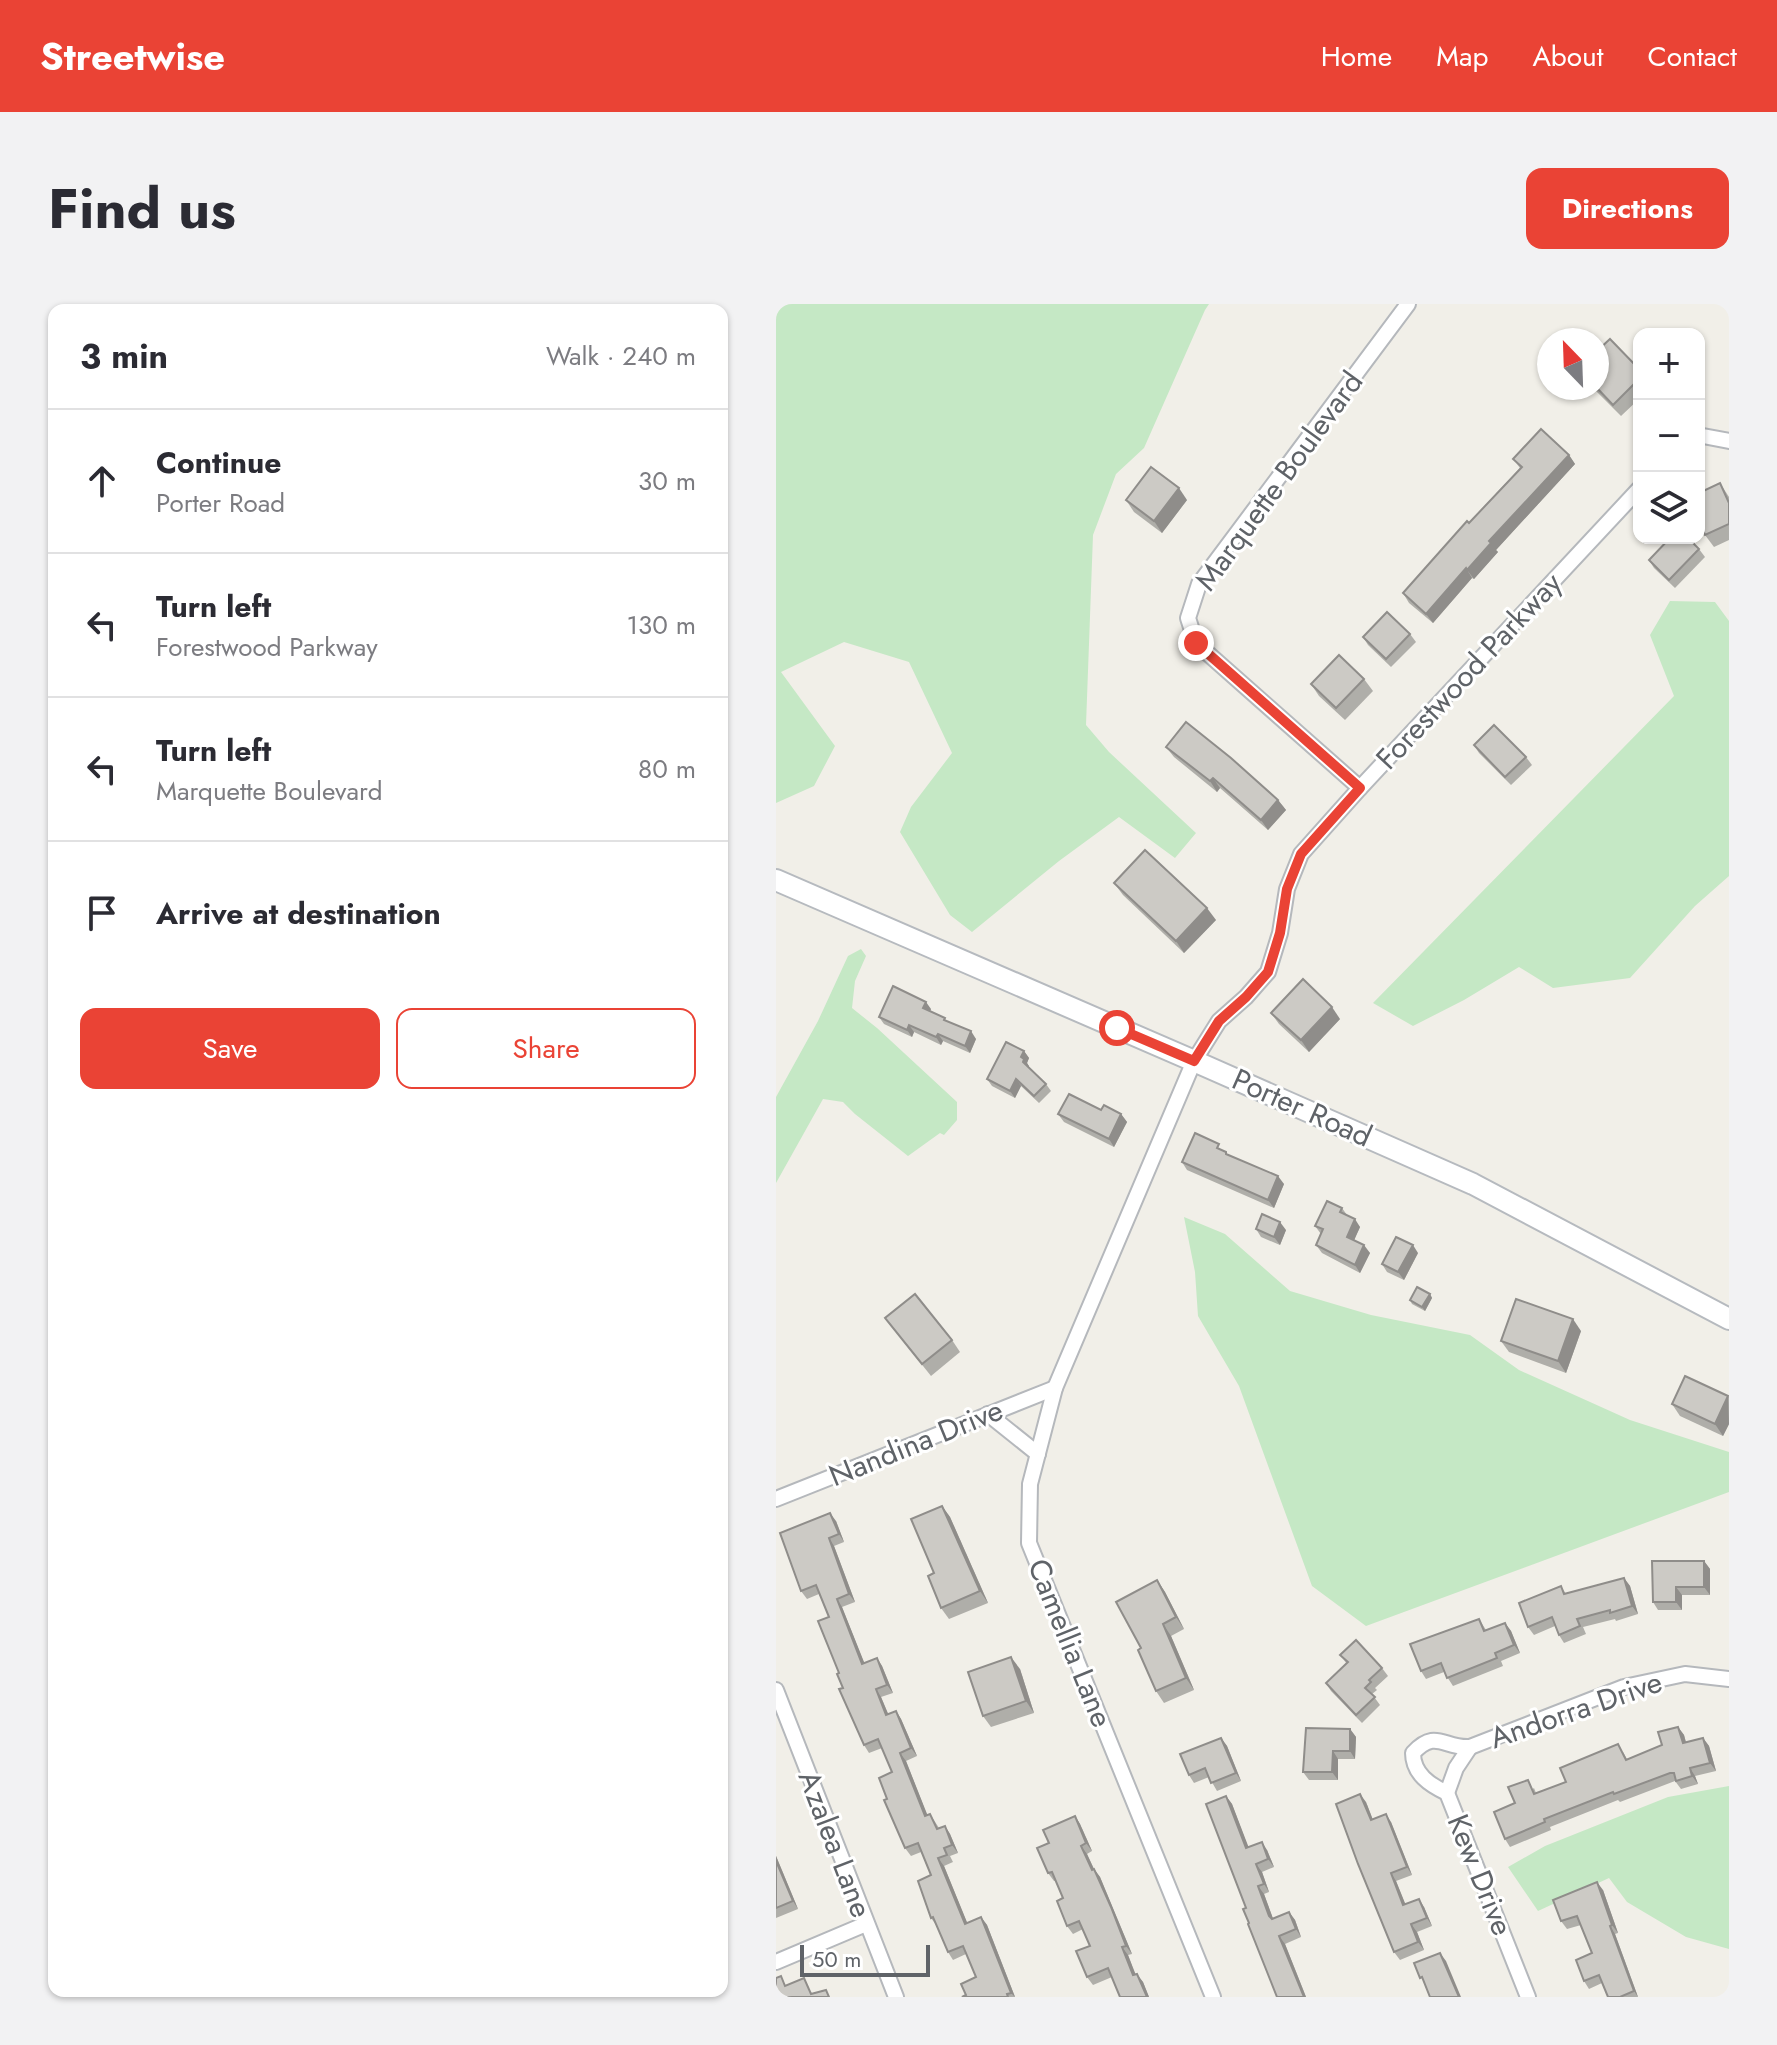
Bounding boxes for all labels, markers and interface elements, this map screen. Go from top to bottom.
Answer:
text: Streetwise [40,29,225,84]
text: Home [1321,36,1392,77]
text: Map [1436,36,1488,77]
text: About [1532,36,1604,77]
text: Contact [1648,36,1737,77]
text: Find us [48,168,236,249]
button: Directions [1526,168,1729,249]
north arrow [1537,328,1609,400]
map controls [1633,328,1705,544]
button: + [1633,328,1705,400]
text: 3 min [80,332,168,381]
text: Walk · 240 m [546,337,696,375]
street label: Marquette Boulevard [1184,362,1373,599]
button: − [1633,400,1705,472]
text: Continue [156,441,282,484]
icon: ahead [80,459,124,503]
text: 30 m [638,462,696,500]
button: layers [1633,472,1705,544]
text: Porter Road [156,484,285,522]
street label: Forestwood Parkway [1366,562,1572,779]
text: Turn left [156,585,271,628]
icon: left [80,603,124,647]
text: 130 m [626,606,696,644]
route end [1178,625,1214,661]
text: Forestwood Parkway [156,628,378,666]
text: Turn left [156,729,271,772]
icon: left [80,747,124,791]
text: 80 m [638,750,696,788]
text: Marquette Boulevard [156,772,383,810]
icon: arrive [80,891,124,935]
text: Arrive at destination [156,892,441,935]
button: Save [80,1008,380,1089]
button: Share [396,1008,696,1089]
route start [1099,1010,1135,1046]
street label: Porter Road [1225,1058,1379,1157]
street label: Nandina Drive [822,1388,1009,1497]
street label: Camellia Lane [1017,1552,1124,1733]
street label: Andorra Drive [1484,1660,1668,1759]
street label: Azalea Lane [788,1764,883,1924]
street label: Kew Drive [1437,1808,1524,1942]
scale bar [800,1941,930,1977]
text: 50 m [812,1943,861,1975]

